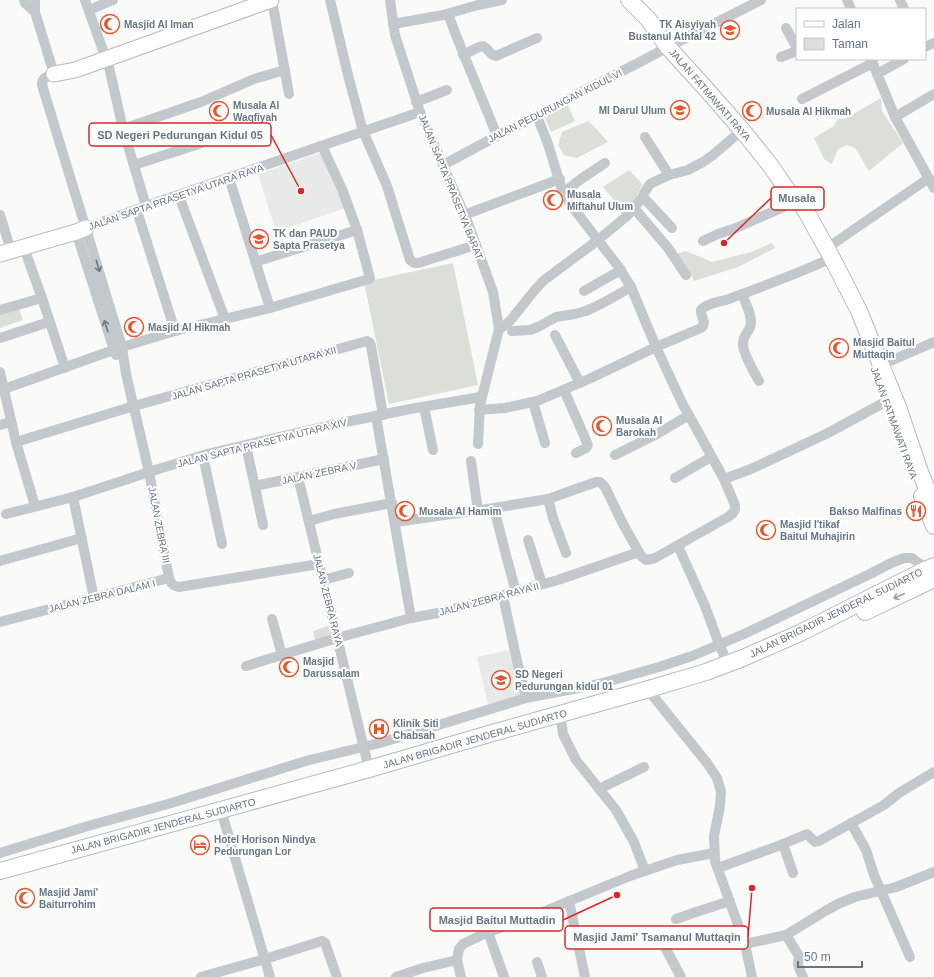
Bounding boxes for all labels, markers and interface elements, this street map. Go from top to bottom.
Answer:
legend [796,8,926,60]
mosque icon: Masjid Al Iman [99,13,121,35]
text: Jalan [832,17,861,31]
place label: Masjid Al Iman [124,19,194,30]
place label: TK Aisyiyah Bustanul Athfal 42 [629,19,716,42]
school or university icon: TK Aisyiyah Bustanul Athfal 42 [719,19,741,41]
text: Taman [832,37,868,51]
street label: JALAN FATMAWATI RAYA [667,47,753,144]
street label: JALAN PEDURUNGAN KIDUL VI [486,67,624,145]
school or university icon: MI Darul Ulum [669,99,691,121]
mosque icon: Musala Al Waqfiyah [208,100,230,122]
place label: Musala Al Waqfiyah [233,100,280,123]
mosque icon: Musala Al Hikmah [741,100,763,122]
place label: MI Darul Ulum [599,105,666,116]
place label: Musala Al Hikmah [766,106,851,117]
street label: JALAN SAPTA PRASETYA BARAT [417,113,485,261]
callout: SD Negeri Pedurungan Kidul 05 [89,123,271,146]
text: SD Negeri Pedurungan Kidul 05 [97,129,263,141]
street label: JALAN SAPTA PRASETYA UTARA RAYA [87,162,265,232]
callout: Musala [771,187,824,210]
mosque icon: Musala Miftahul Ulum [542,189,564,211]
place label: Musala Miftahul Ulum [567,189,633,212]
text: Musala [778,192,817,204]
school or university icon: TK dan PAUD Sapta Prasetya [248,228,270,250]
place label: TK dan PAUD Sapta Prasetya [273,228,345,251]
one-way arrow [95,259,102,272]
mosque icon: Masjid Al Hikmah [123,316,145,338]
one-way arrow [102,319,109,332]
place label: Masjid Al Hikmah [148,322,230,333]
mosque icon: Masjid Baitul Muttaqin [828,337,850,359]
place label: Masjid Baitul Muttaqin [853,337,915,360]
street label: JALAN SAPTA PRASETYA UTARA XII [170,344,338,402]
street label: JALAN FATMAWATI RAYA [869,365,920,481]
mosque icon: Musala Al Barokah [591,415,613,437]
place label: Musala Al Barokah [616,415,663,438]
street label: JALAN SAPTA PRASETYA UTARA XIV [176,416,348,469]
street label: JALAN ZEBRA V [281,460,358,486]
street label: JALAN ZEBRA III [146,486,172,564]
mosque icon: Musala Al Hamim [394,500,416,522]
restaurant icon: Bakso Malfinas [905,500,927,522]
place label: Musala Al Hamim [419,506,502,517]
place label: Bakso Malfinas [829,506,902,517]
mosque icon: Masjid I'tikaf Baitul Muhajirin [755,519,777,541]
place label: Masjid I'tikaf Baitul Muhajirin [780,519,855,542]
street label: JALAN ZEBRA RAYA [311,552,345,648]
street label: JALAN BRIGADIR JENDERAL SUDIARTO [748,566,924,660]
street label: JALAN ZEBRA DALAM I [48,577,156,615]
street label: JALAN ZEBRA RAYA II [438,580,540,618]
one-way arrow [893,593,905,600]
mosque icon: Masjid Darussalam [278,656,300,678]
place label: Masjid Darussalam [303,656,360,679]
school or university icon: SD Negeri Pedurungan kidul 01 [490,669,512,691]
place label: SD Negeri Pedurungan kidul 01 [515,669,614,692]
street label: JALAN BRIGADIR JENDERAL SUDIARTO [382,707,569,771]
hospital icon: Klinik Siti Chabsah [368,718,390,740]
place label: Klinik Siti Chabsah [393,718,439,741]
street label: JALAN BRIGADIR JENDERAL SUDIARTO [69,796,257,856]
hotel icon: Hotel Horison Nindya Pedurungan Lor [189,834,211,856]
place label: Hotel Horison Nindya Pedurungan Lor [214,834,316,857]
mosque icon: Masjid Jami' Baiturrohim [14,887,36,909]
place label: Masjid Jami' Baiturrohim [39,887,98,910]
callout: Masjid Baitul Muttadin [430,908,563,931]
text: Masjid Baitul Muttadin [439,914,556,926]
callout: Masjid Jami' Tsamanul Muttaqin [565,926,748,949]
text: Masjid Jami' Tsamanul Muttaqin [573,931,741,943]
scale bar [798,943,862,969]
text: 50 m [804,950,831,964]

